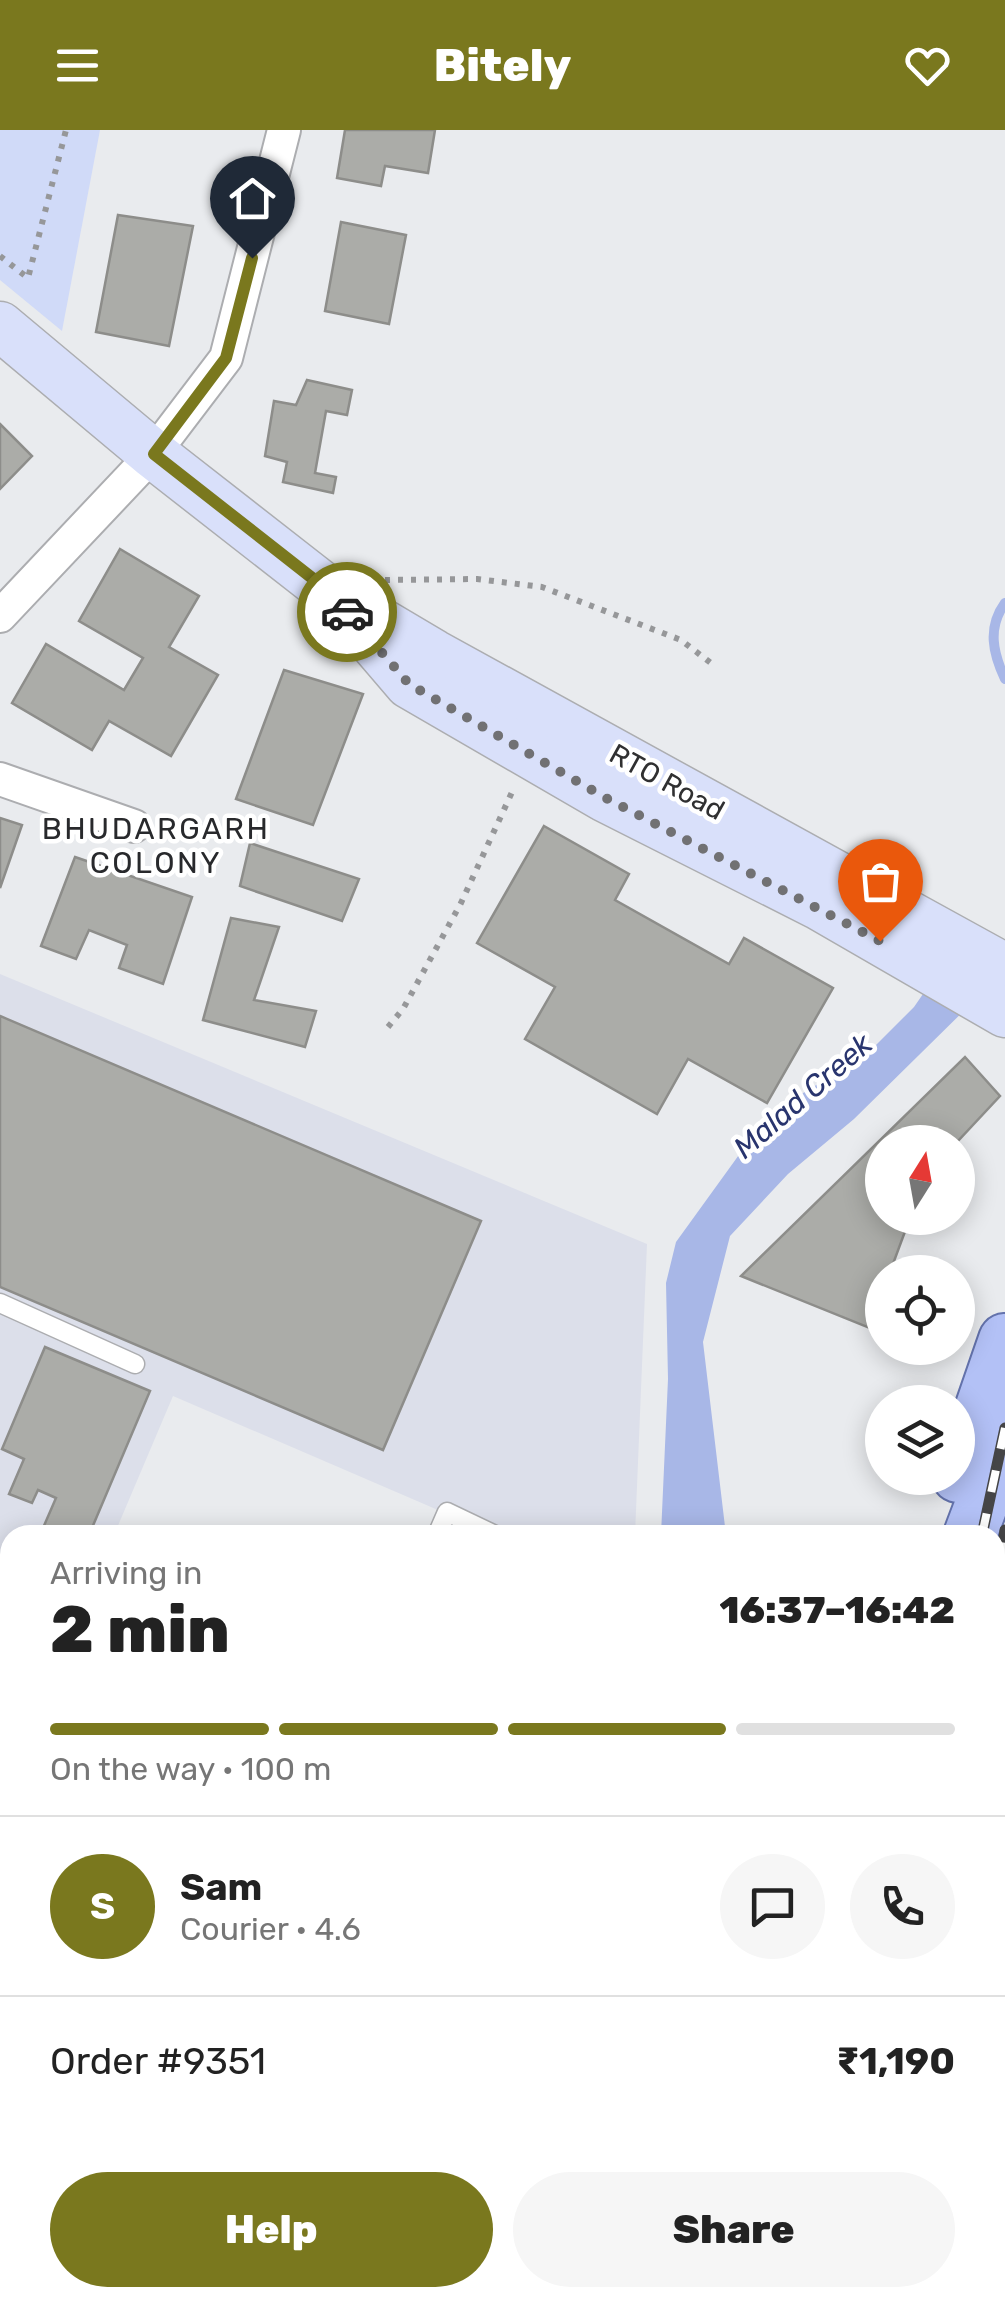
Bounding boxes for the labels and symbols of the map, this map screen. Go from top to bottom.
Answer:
pin [210,156,295,259]
courier [297,562,397,662]
street label: RTO Road [604,737,730,827]
district label: BHUDARGARH COLONY [42,811,270,881]
pin [838,839,923,942]
water label: Malad Creek [726,1026,880,1166]
north arrow [865,1125,975,1235]

